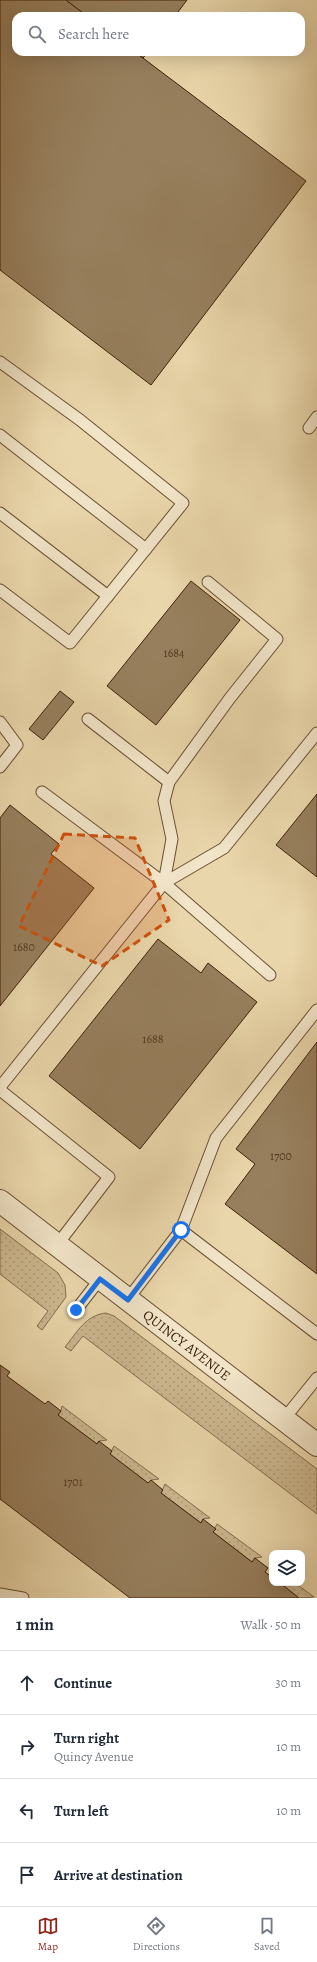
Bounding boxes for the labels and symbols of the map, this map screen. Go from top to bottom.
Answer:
house number: 1684 [164,645,185,661]
house number: 1680 [13,939,35,955]
house number: 1688 [142,1031,164,1047]
house number: 1700 [270,1148,292,1164]
route start [172,1221,190,1239]
route end [67,1301,85,1319]
street label: QUINCY AVENUE [139,1306,234,1385]
house number: 1701 [63,1474,83,1490]

